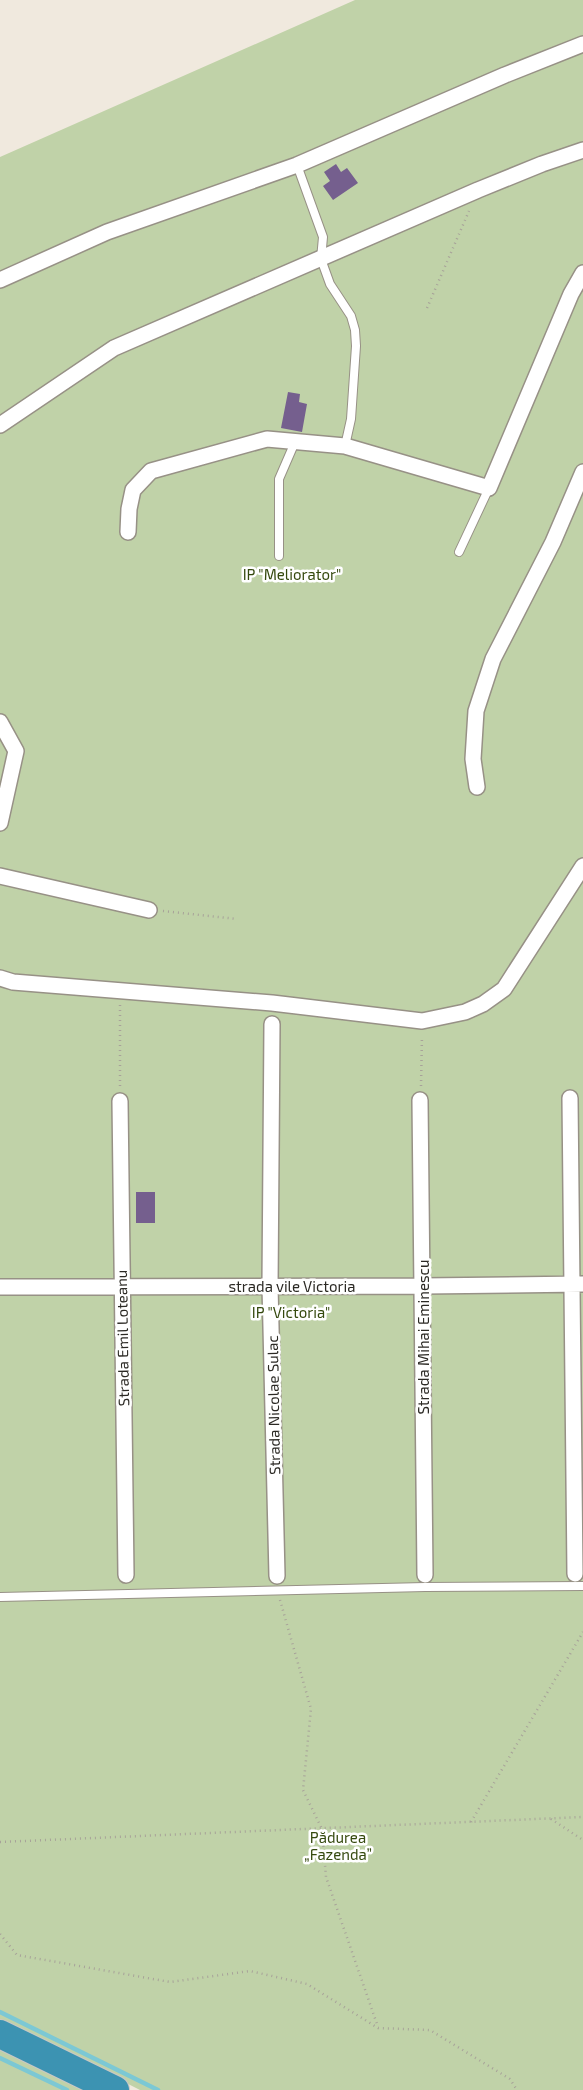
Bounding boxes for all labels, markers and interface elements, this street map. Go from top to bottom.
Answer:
park label: IP "Meliorator" [243,565,341,583]
street label: Strada Mihai Eminescu [414,1260,432,1414]
street label: Strada Emil Loteanu [112,1270,132,1406]
street label: strada vile Victoria [229,1277,356,1295]
park label: IP "Victoria" [252,1303,330,1321]
street label: Strada Nicolae Sulac [263,1335,283,1475]
park label: Pădurea „Fazenda” [304,1828,372,1863]

